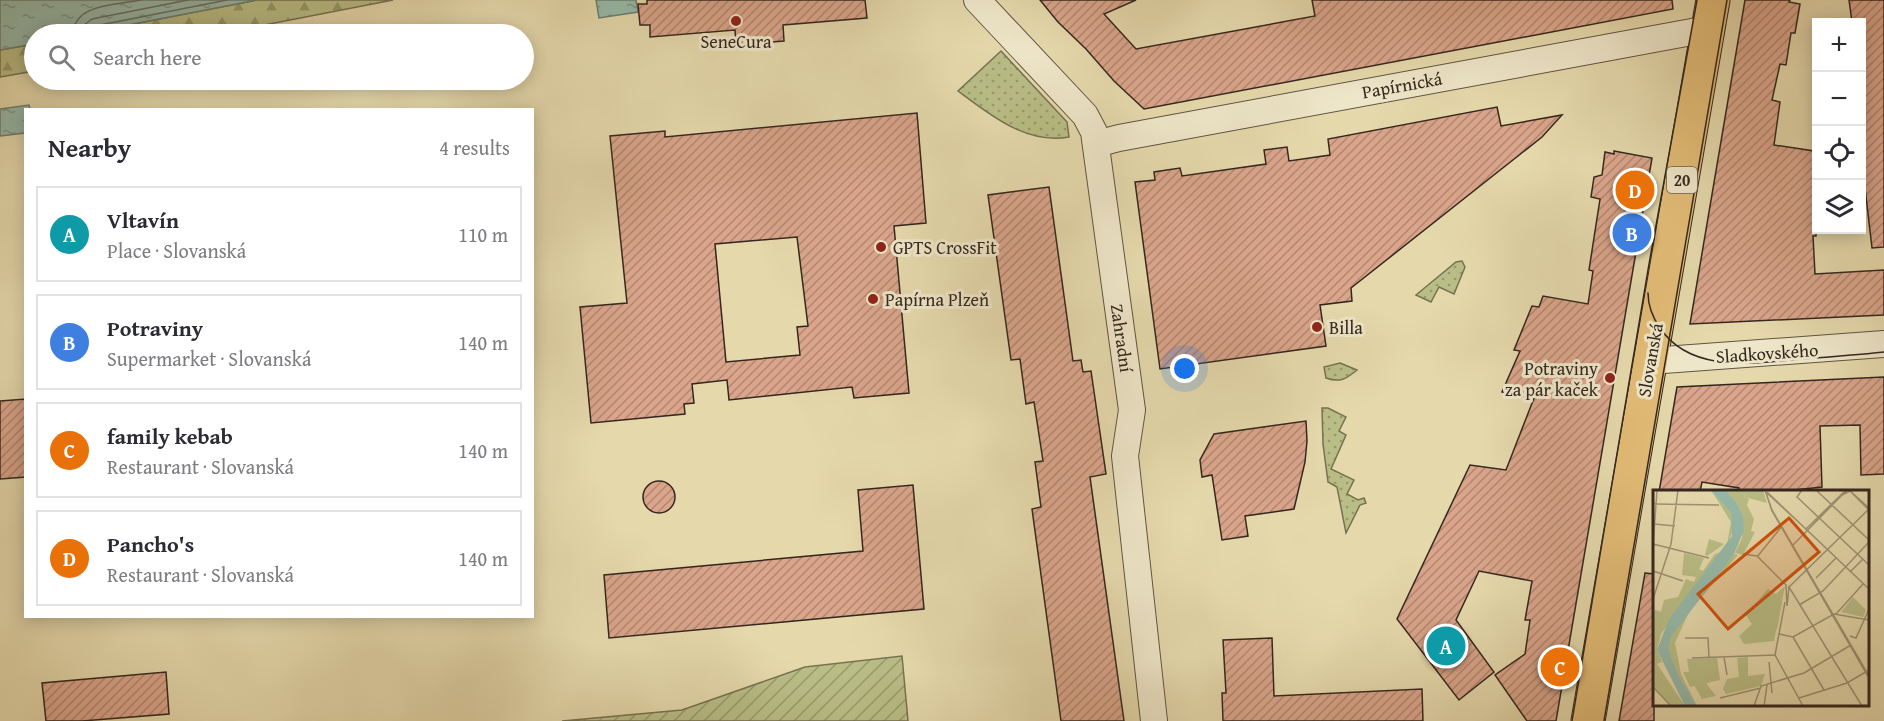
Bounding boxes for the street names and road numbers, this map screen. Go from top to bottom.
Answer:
street label: Papírnická [1360,65,1445,105]
road number: 20 [1667,167,1697,193]
street label: Zahradní [1104,302,1140,375]
street label: Slovanská [1630,320,1670,399]
street label: Sladkovského [1715,336,1819,370]

